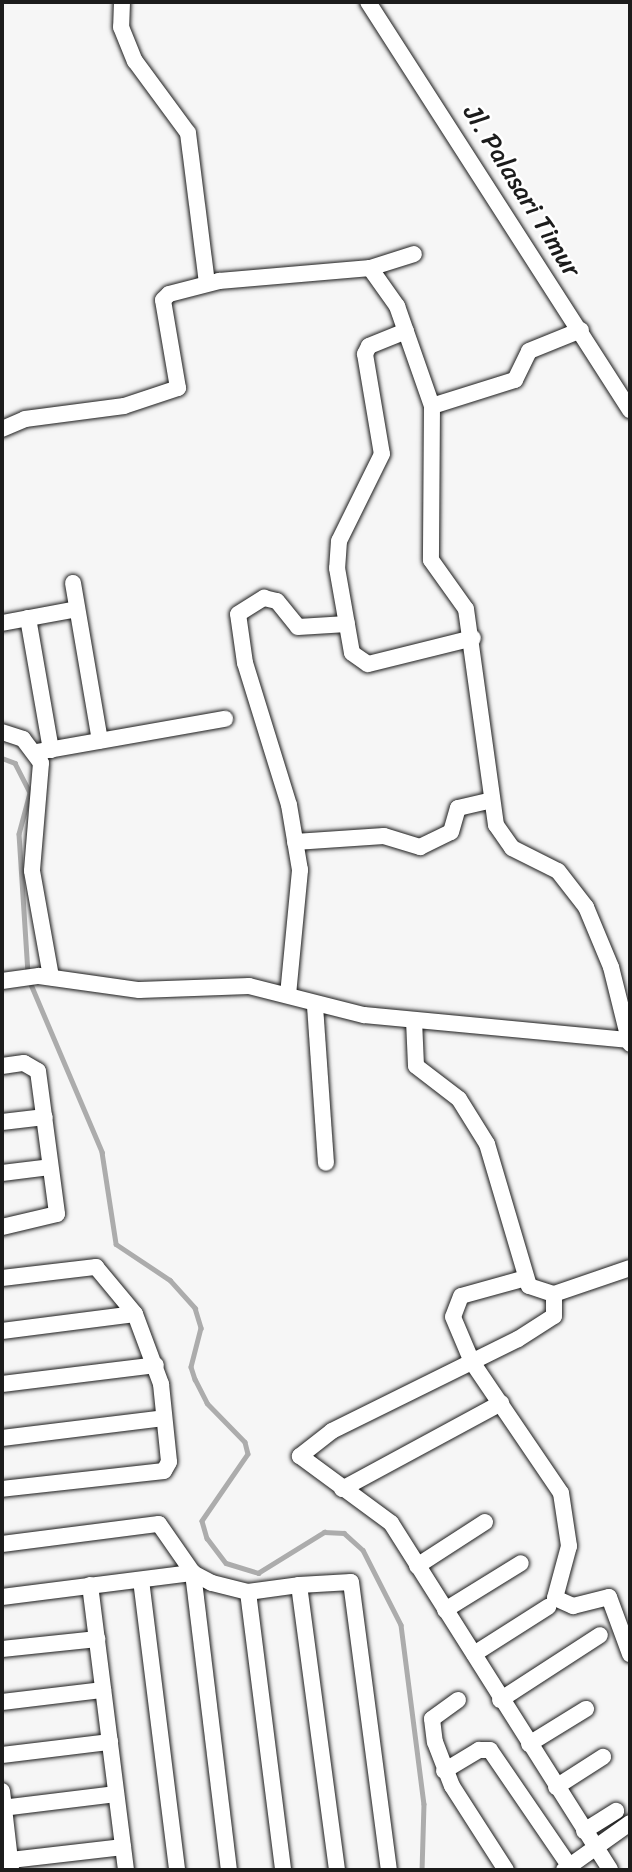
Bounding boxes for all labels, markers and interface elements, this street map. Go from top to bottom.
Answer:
street label: Jl. Palasari Timur [456,98,588,284]

